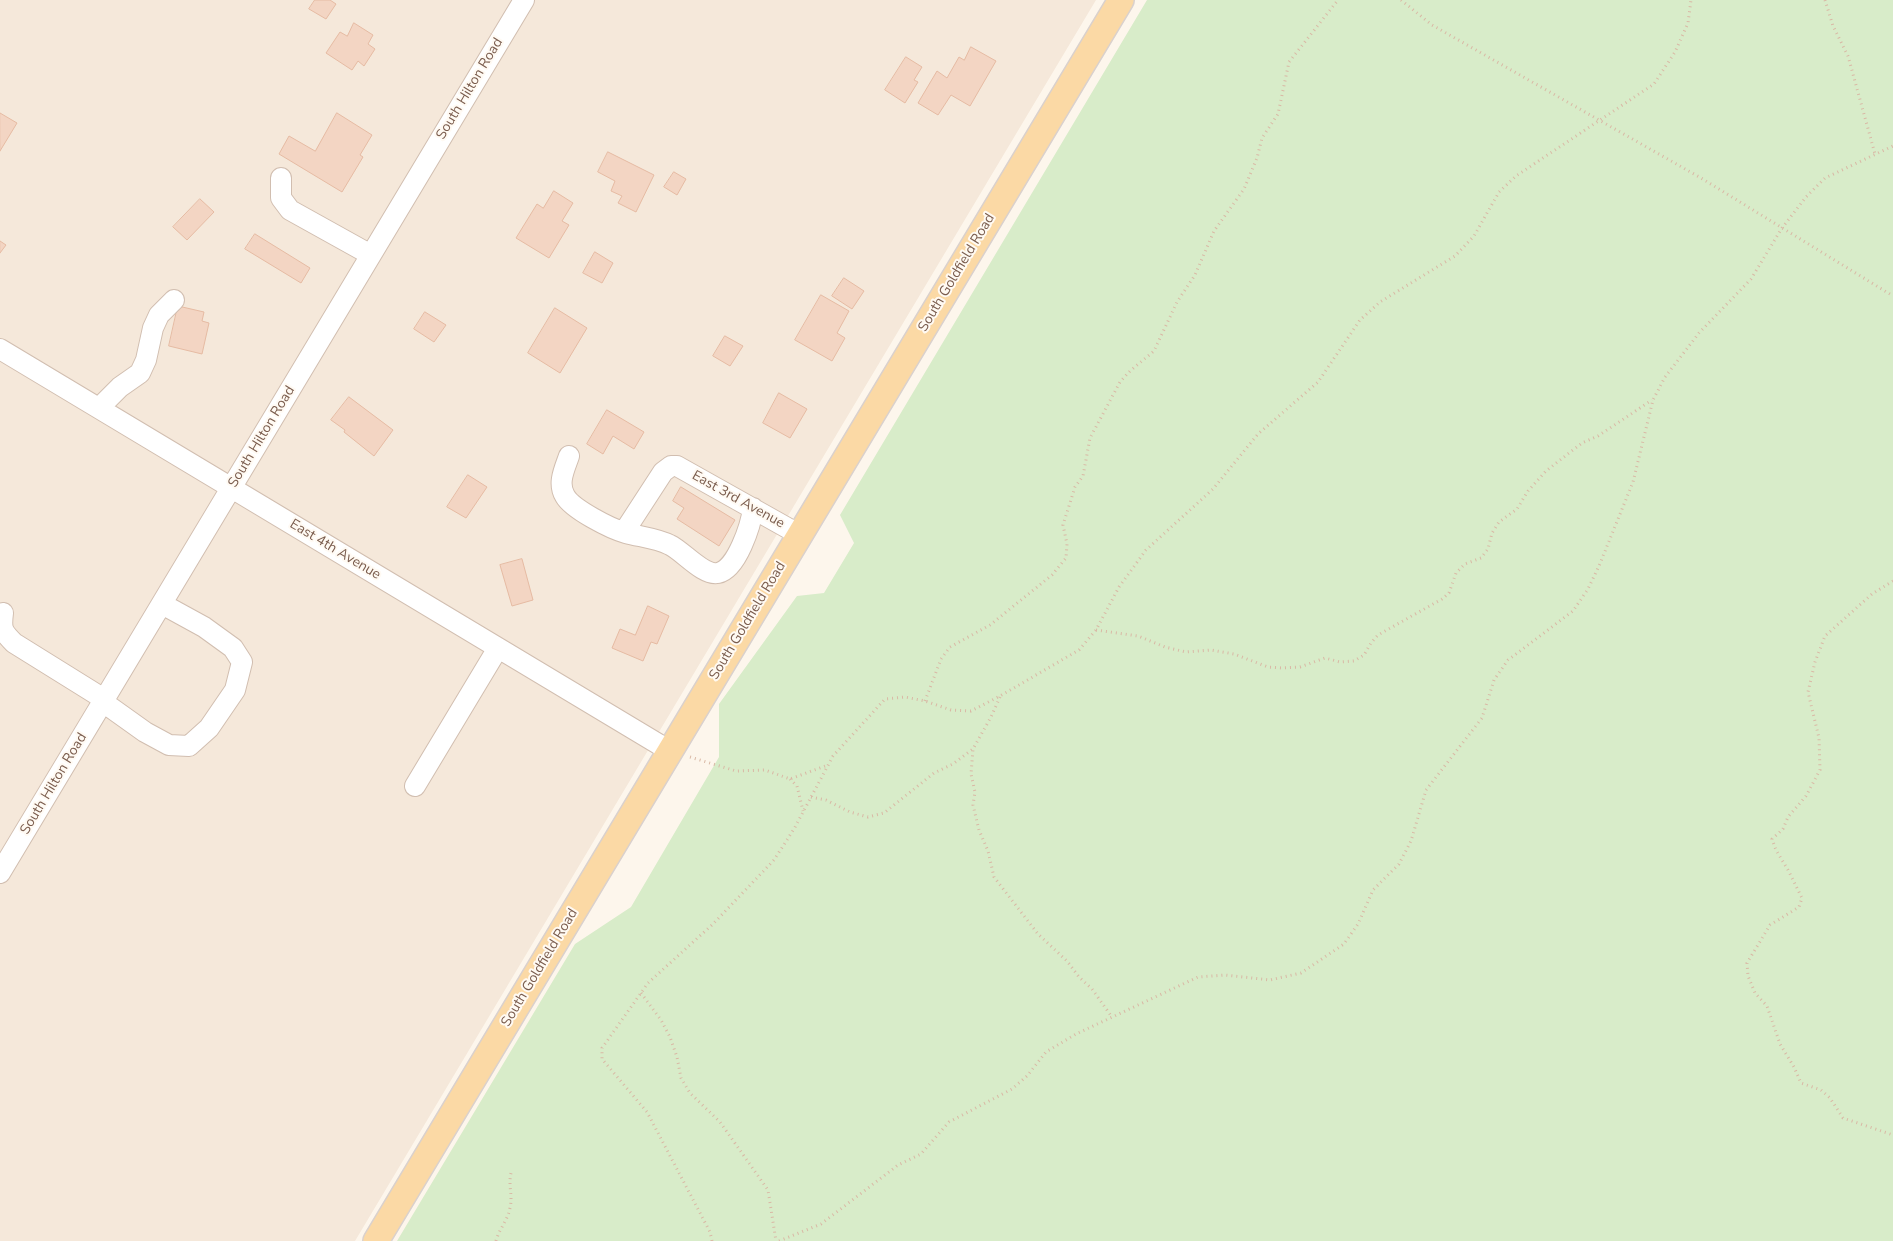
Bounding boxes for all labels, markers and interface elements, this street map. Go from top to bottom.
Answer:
street label: South Hilton Road [433,35,507,143]
street label: South Goldfield Road [915,211,999,335]
street label: South Hilton Road [225,383,299,491]
street label: East 3rd Avenue [689,468,787,532]
street label: East 4th Avenue [286,516,384,584]
street label: South Goldfield Road [706,559,790,683]
street label: South Hilton Road [17,730,91,838]
street label: South Goldfield Road [498,906,582,1030]

